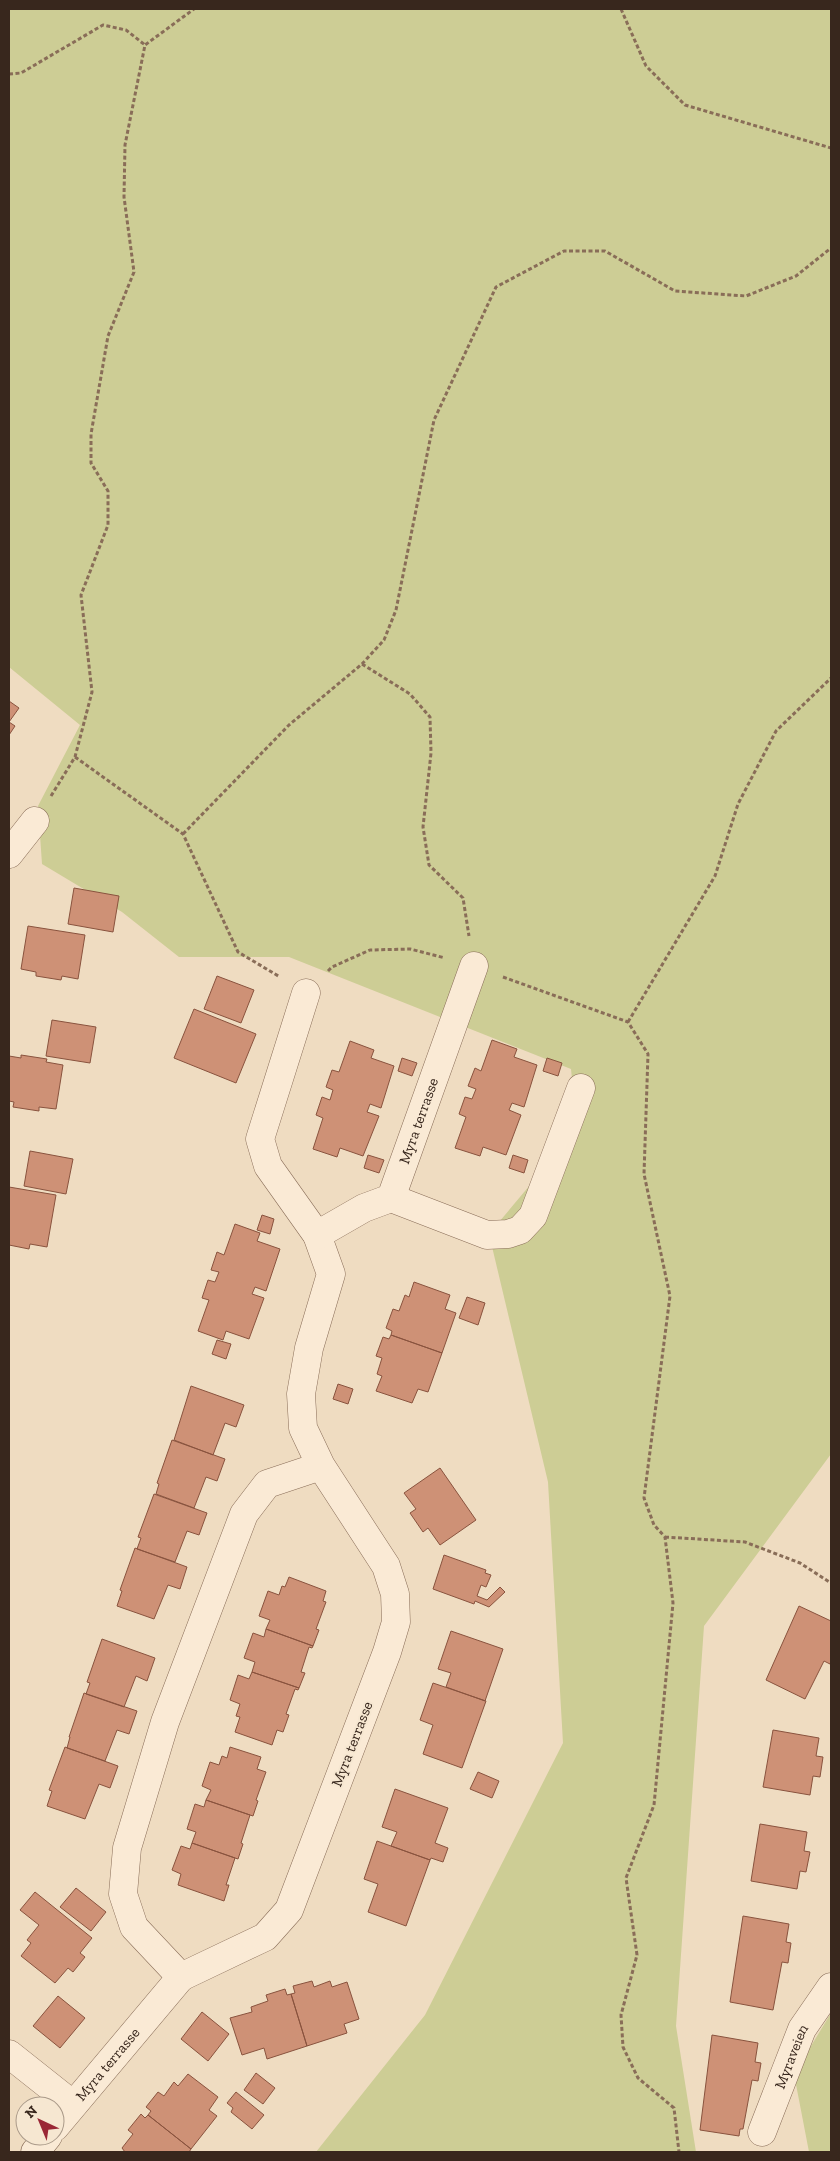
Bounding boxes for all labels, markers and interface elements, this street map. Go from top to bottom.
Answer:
street label: Myra terrasse [395,1075,442,1166]
street label: Myra terrasse [327,1699,377,1789]
street label: Myraveien [771,2020,812,2091]
street label: Myra terrasse [72,2024,144,2104]
north arrow [15,2096,65,2146]
text: N [22,2102,41,2122]

